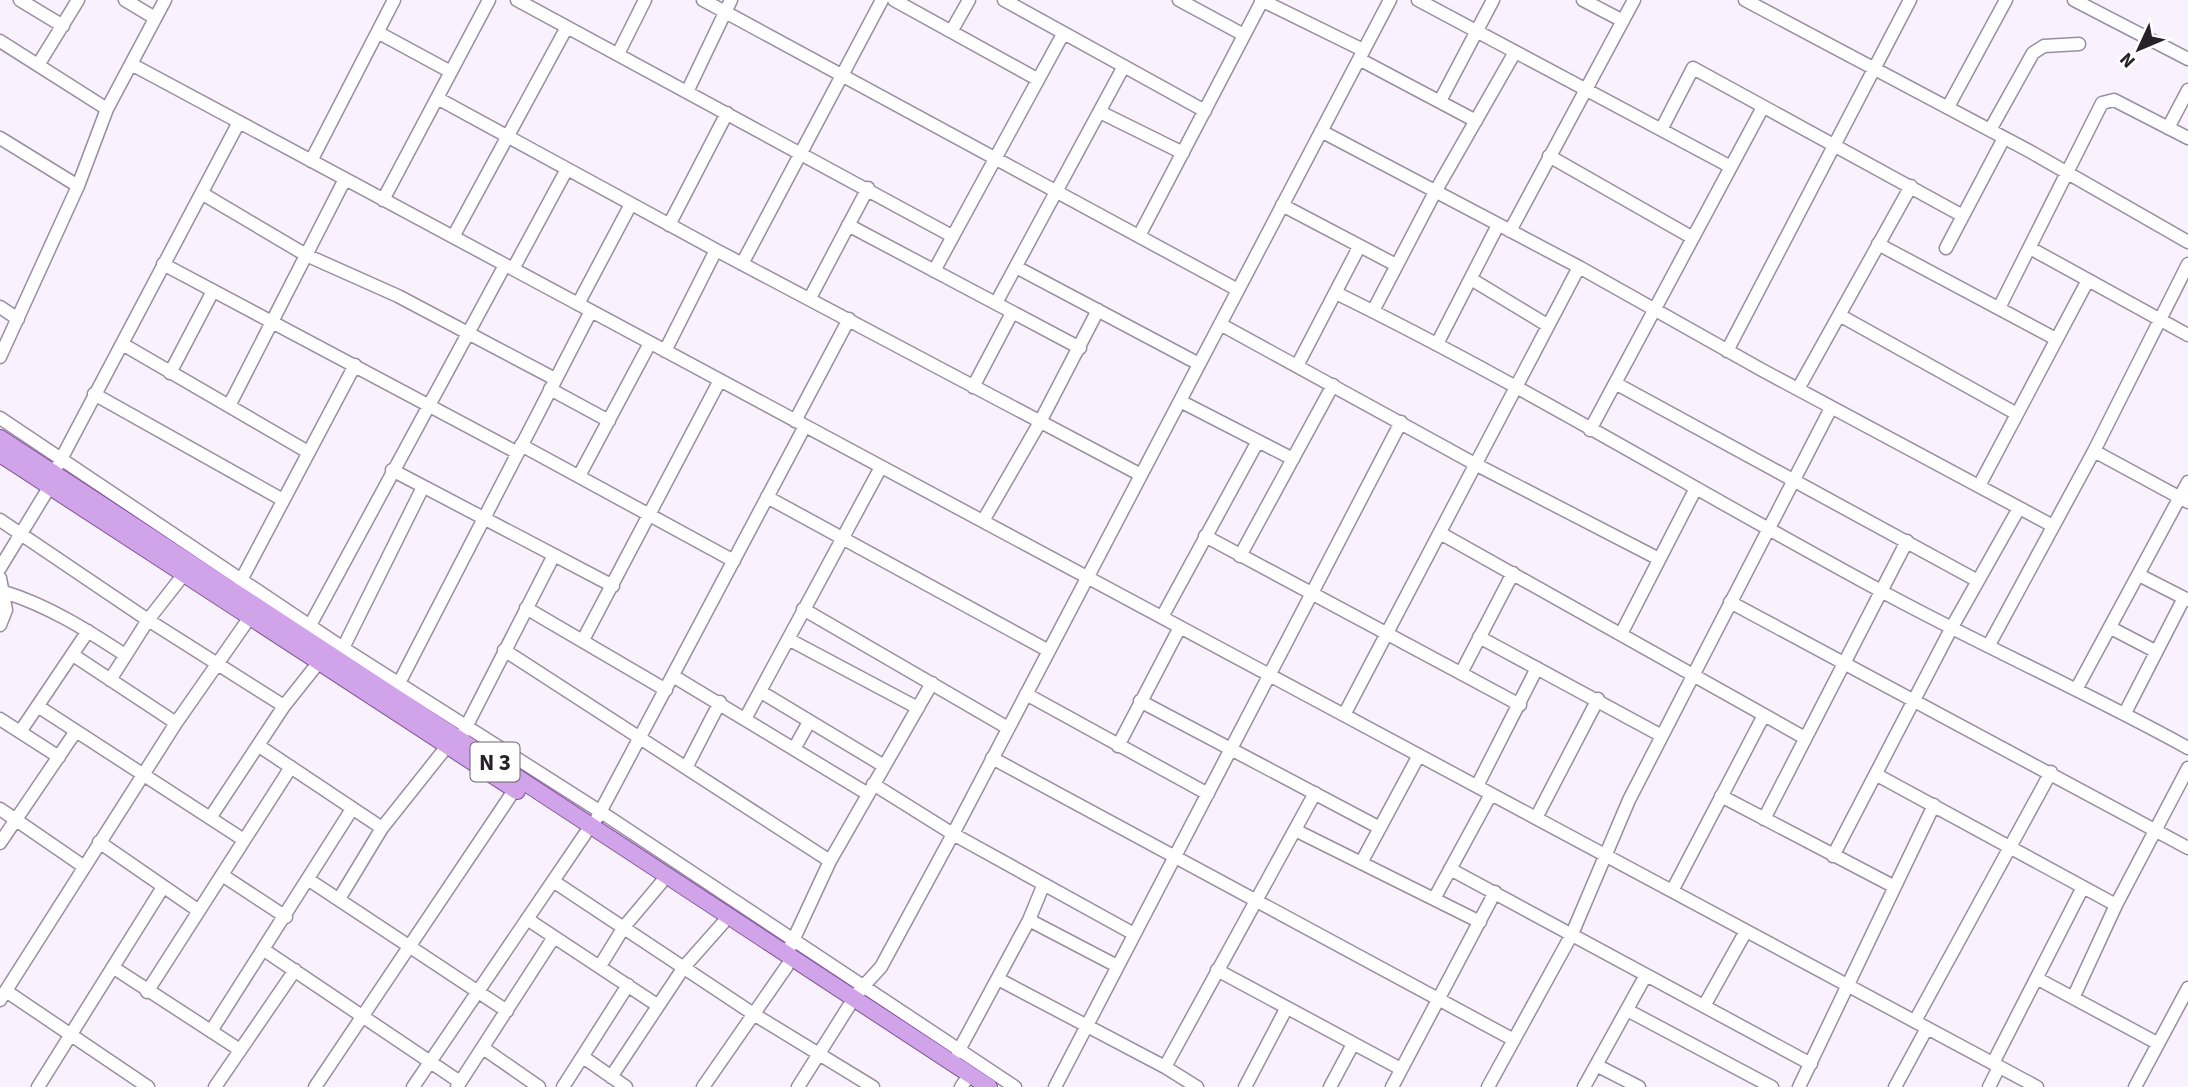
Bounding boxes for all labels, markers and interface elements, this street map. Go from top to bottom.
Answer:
north arrow [2104,14,2174,84]
text: N [2114,46,2142,74]
road number: N 3 [470,742,520,782]

